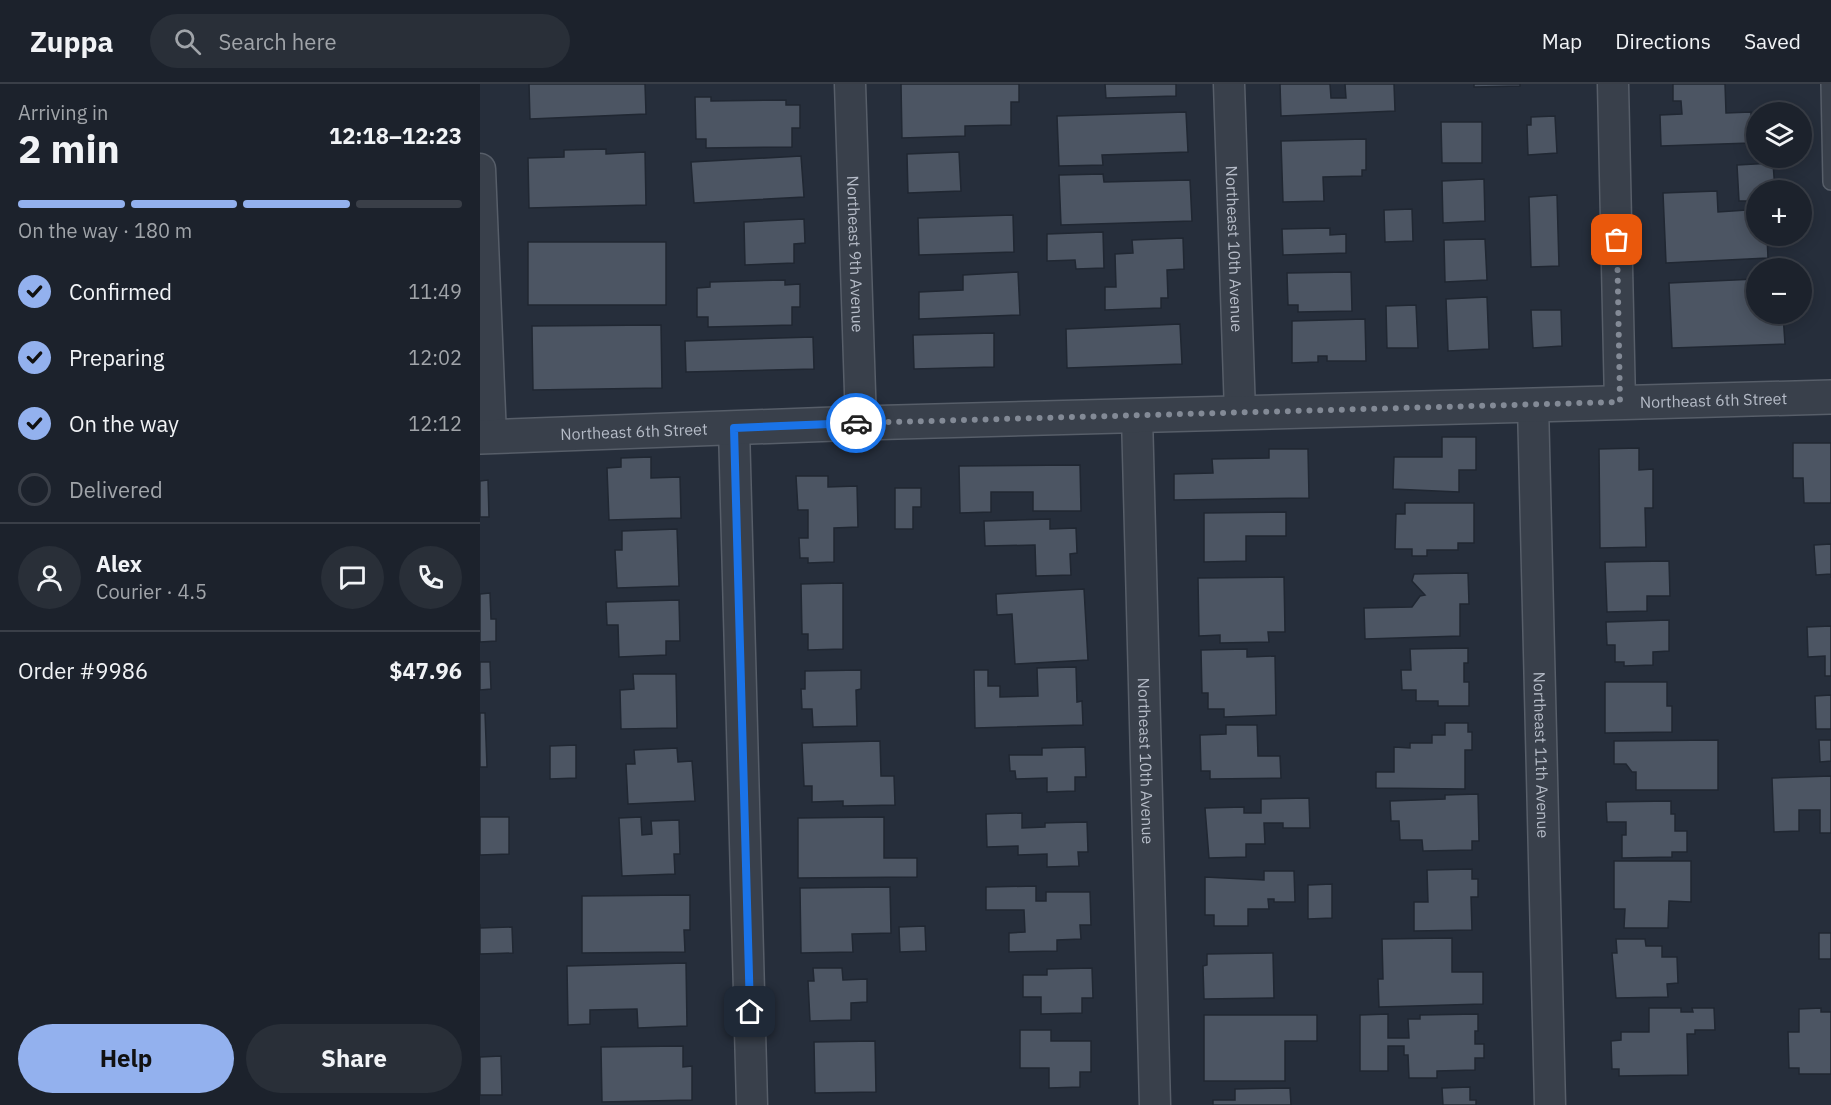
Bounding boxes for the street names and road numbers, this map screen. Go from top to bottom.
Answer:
street label: Northeast 10th Avenue [1222,165,1247,333]
street label: Northeast 9th Avenue [843,175,868,333]
street label: Northeast 6th Street [1639,388,1787,412]
street label: Northeast 6th Street [560,419,708,444]
street label: Northeast 11th Avenue [1529,671,1554,839]
street label: Northeast 10th Avenue [1134,677,1158,845]

